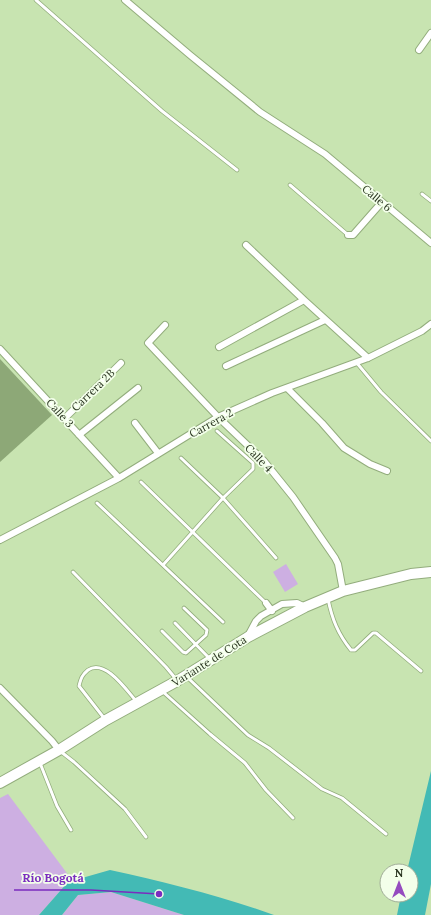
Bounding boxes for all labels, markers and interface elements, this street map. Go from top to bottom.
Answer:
street label: Calle 6 [359,182,395,214]
street label: Carrera 2B [68,366,118,414]
street label: Calle 3 [43,396,77,430]
street label: Carrera 2 [187,405,235,441]
street label: Calle 4 [242,441,276,475]
street label: Variante de Cota [168,632,249,690]
north arrow [379,863,419,903]
callout: Río Bogotá [14,866,91,890]
text: N [395,866,404,880]
text: Río Bogotá [22,870,84,885]

